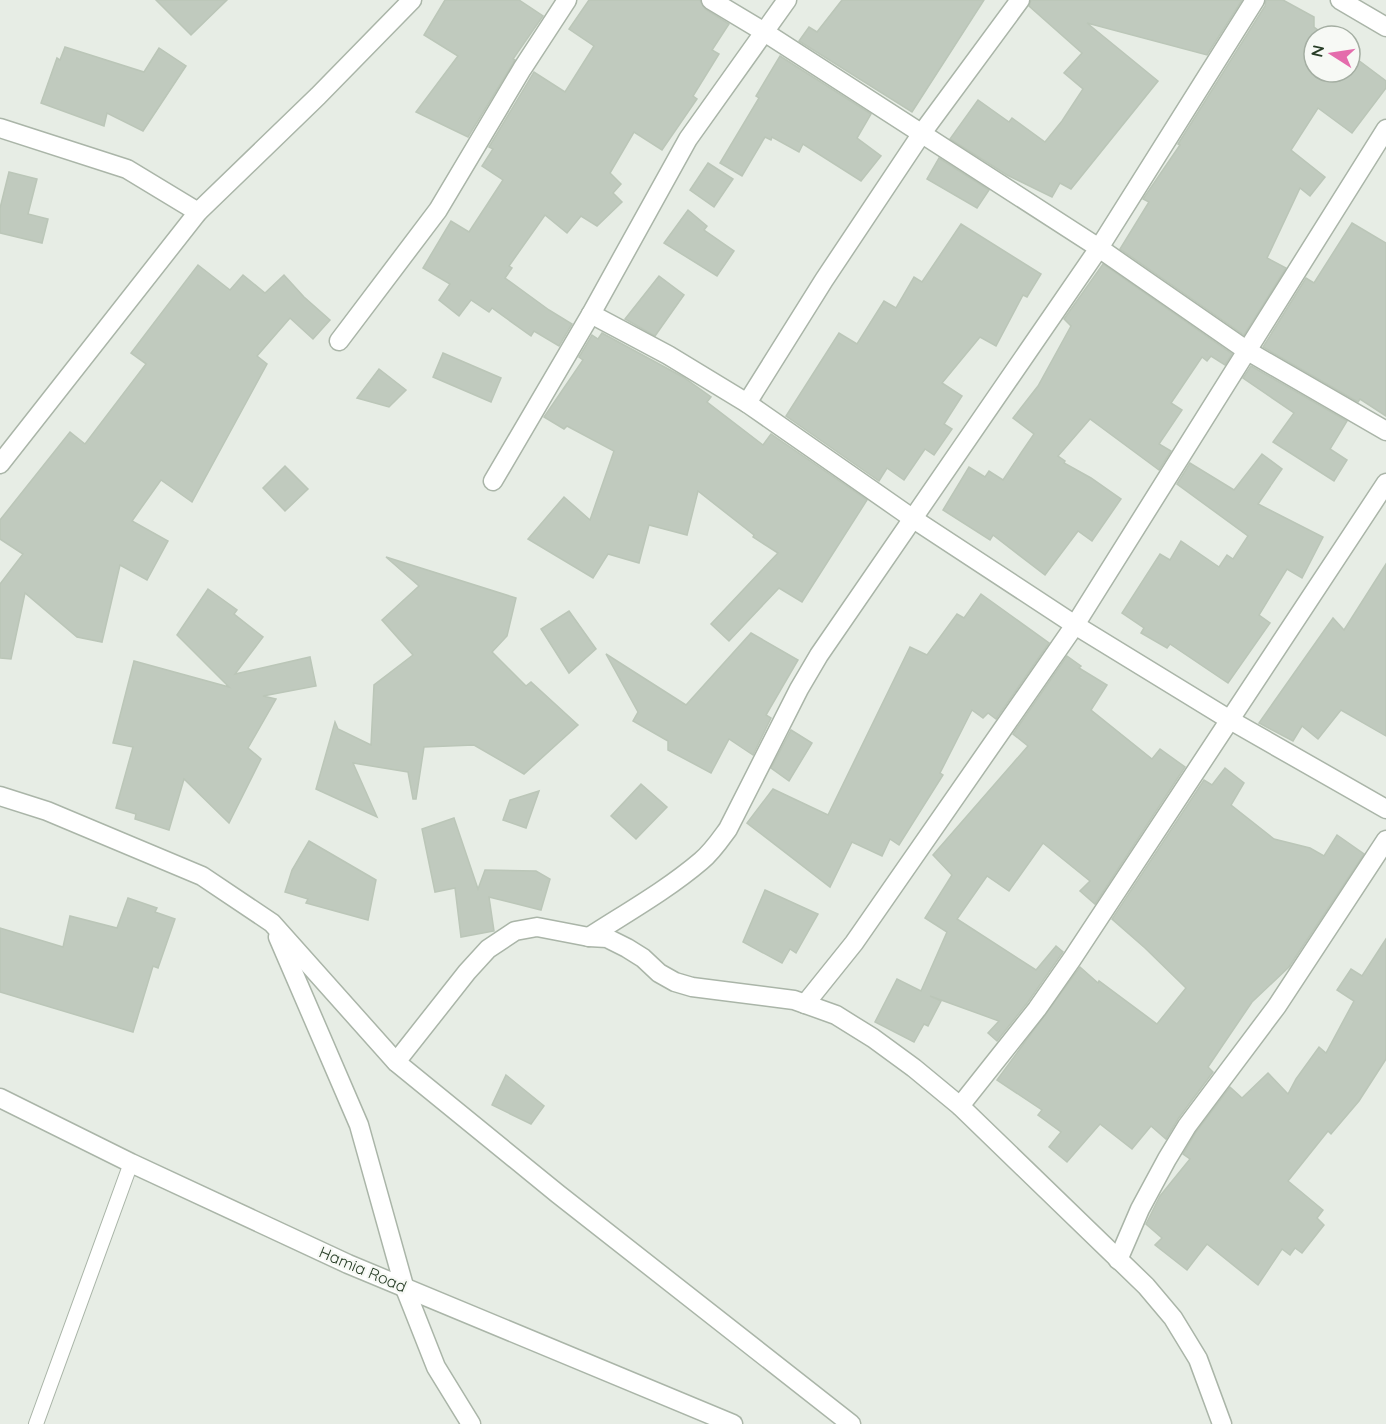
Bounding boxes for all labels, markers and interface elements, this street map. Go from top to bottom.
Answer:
north arrow [1302,24,1362,84]
text: N [1306,43,1328,59]
street label: Hamia Road [316,1242,410,1296]

